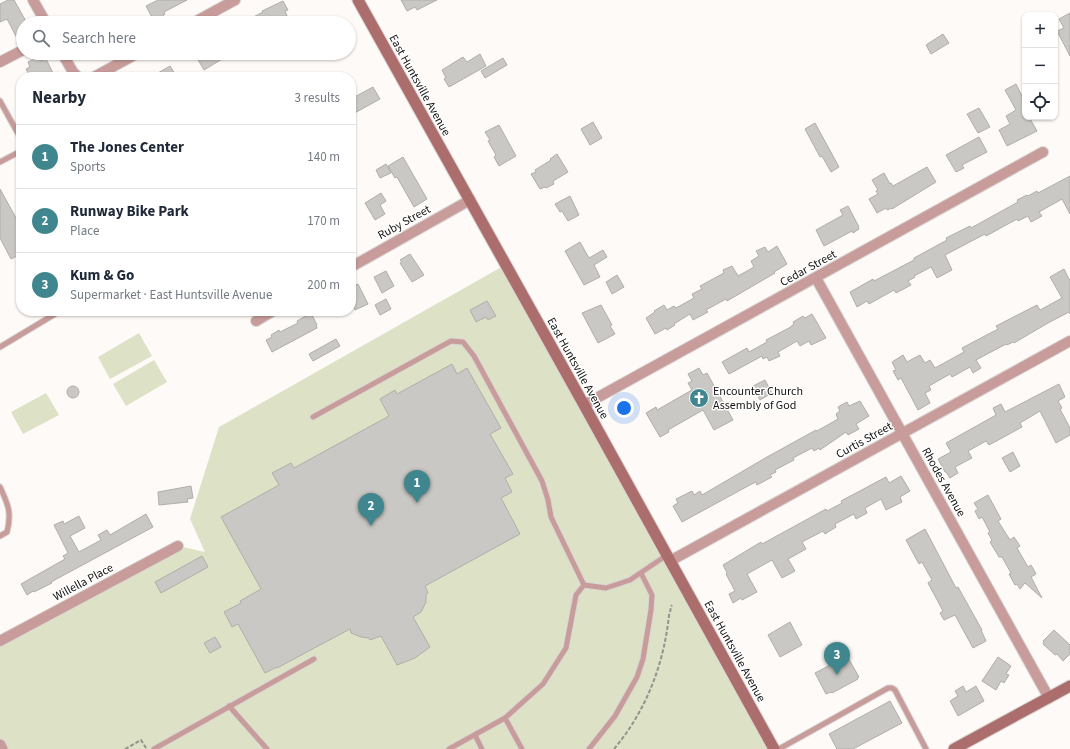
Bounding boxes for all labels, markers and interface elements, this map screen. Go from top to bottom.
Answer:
map controls [1022,12,1058,120]
button: + [1022,12,1058,48]
search box [16,16,356,60]
icon: search [30,27,52,49]
text: Search here [62,28,136,49]
street label: East Huntsville Avenue [385,31,455,139]
button: − [1022,48,1058,84]
button: locate [1022,84,1058,120]
text: Nearby [32,86,86,110]
text: 3 results [295,89,340,107]
text: The Jones Center [70,137,184,158]
text: 1 [42,148,48,166]
text: 140 m [307,148,340,166]
text: Sports [70,158,105,176]
text: Runway Bike Park [70,201,189,222]
street label: Ruby Street [375,201,434,244]
text: 2 [42,212,48,230]
text: 170 m [307,212,340,230]
text: Place [70,222,99,240]
street label: Cedar Street [777,246,840,291]
text: Kum & Go [70,265,134,286]
text: 3 [42,276,48,294]
text: 200 m [307,276,340,294]
text: Supermarket · East Huntsville Avenue [70,286,272,304]
street label: East Huntsville Avenue [543,314,613,422]
place label: Encounter Church Assembly of God [713,383,803,414]
church icon: Encounter Church Assembly of God [688,387,710,409]
your location [614,398,634,418]
street label: Curtis Street [833,418,895,463]
street label: Rhodes Avenue [917,444,970,520]
pin: 1 [404,470,430,503]
pin: 2 [358,493,384,526]
street label: Willella Place [50,559,116,605]
street label: East Huntsville Avenue [700,597,770,705]
pin: 3 [824,642,850,675]

